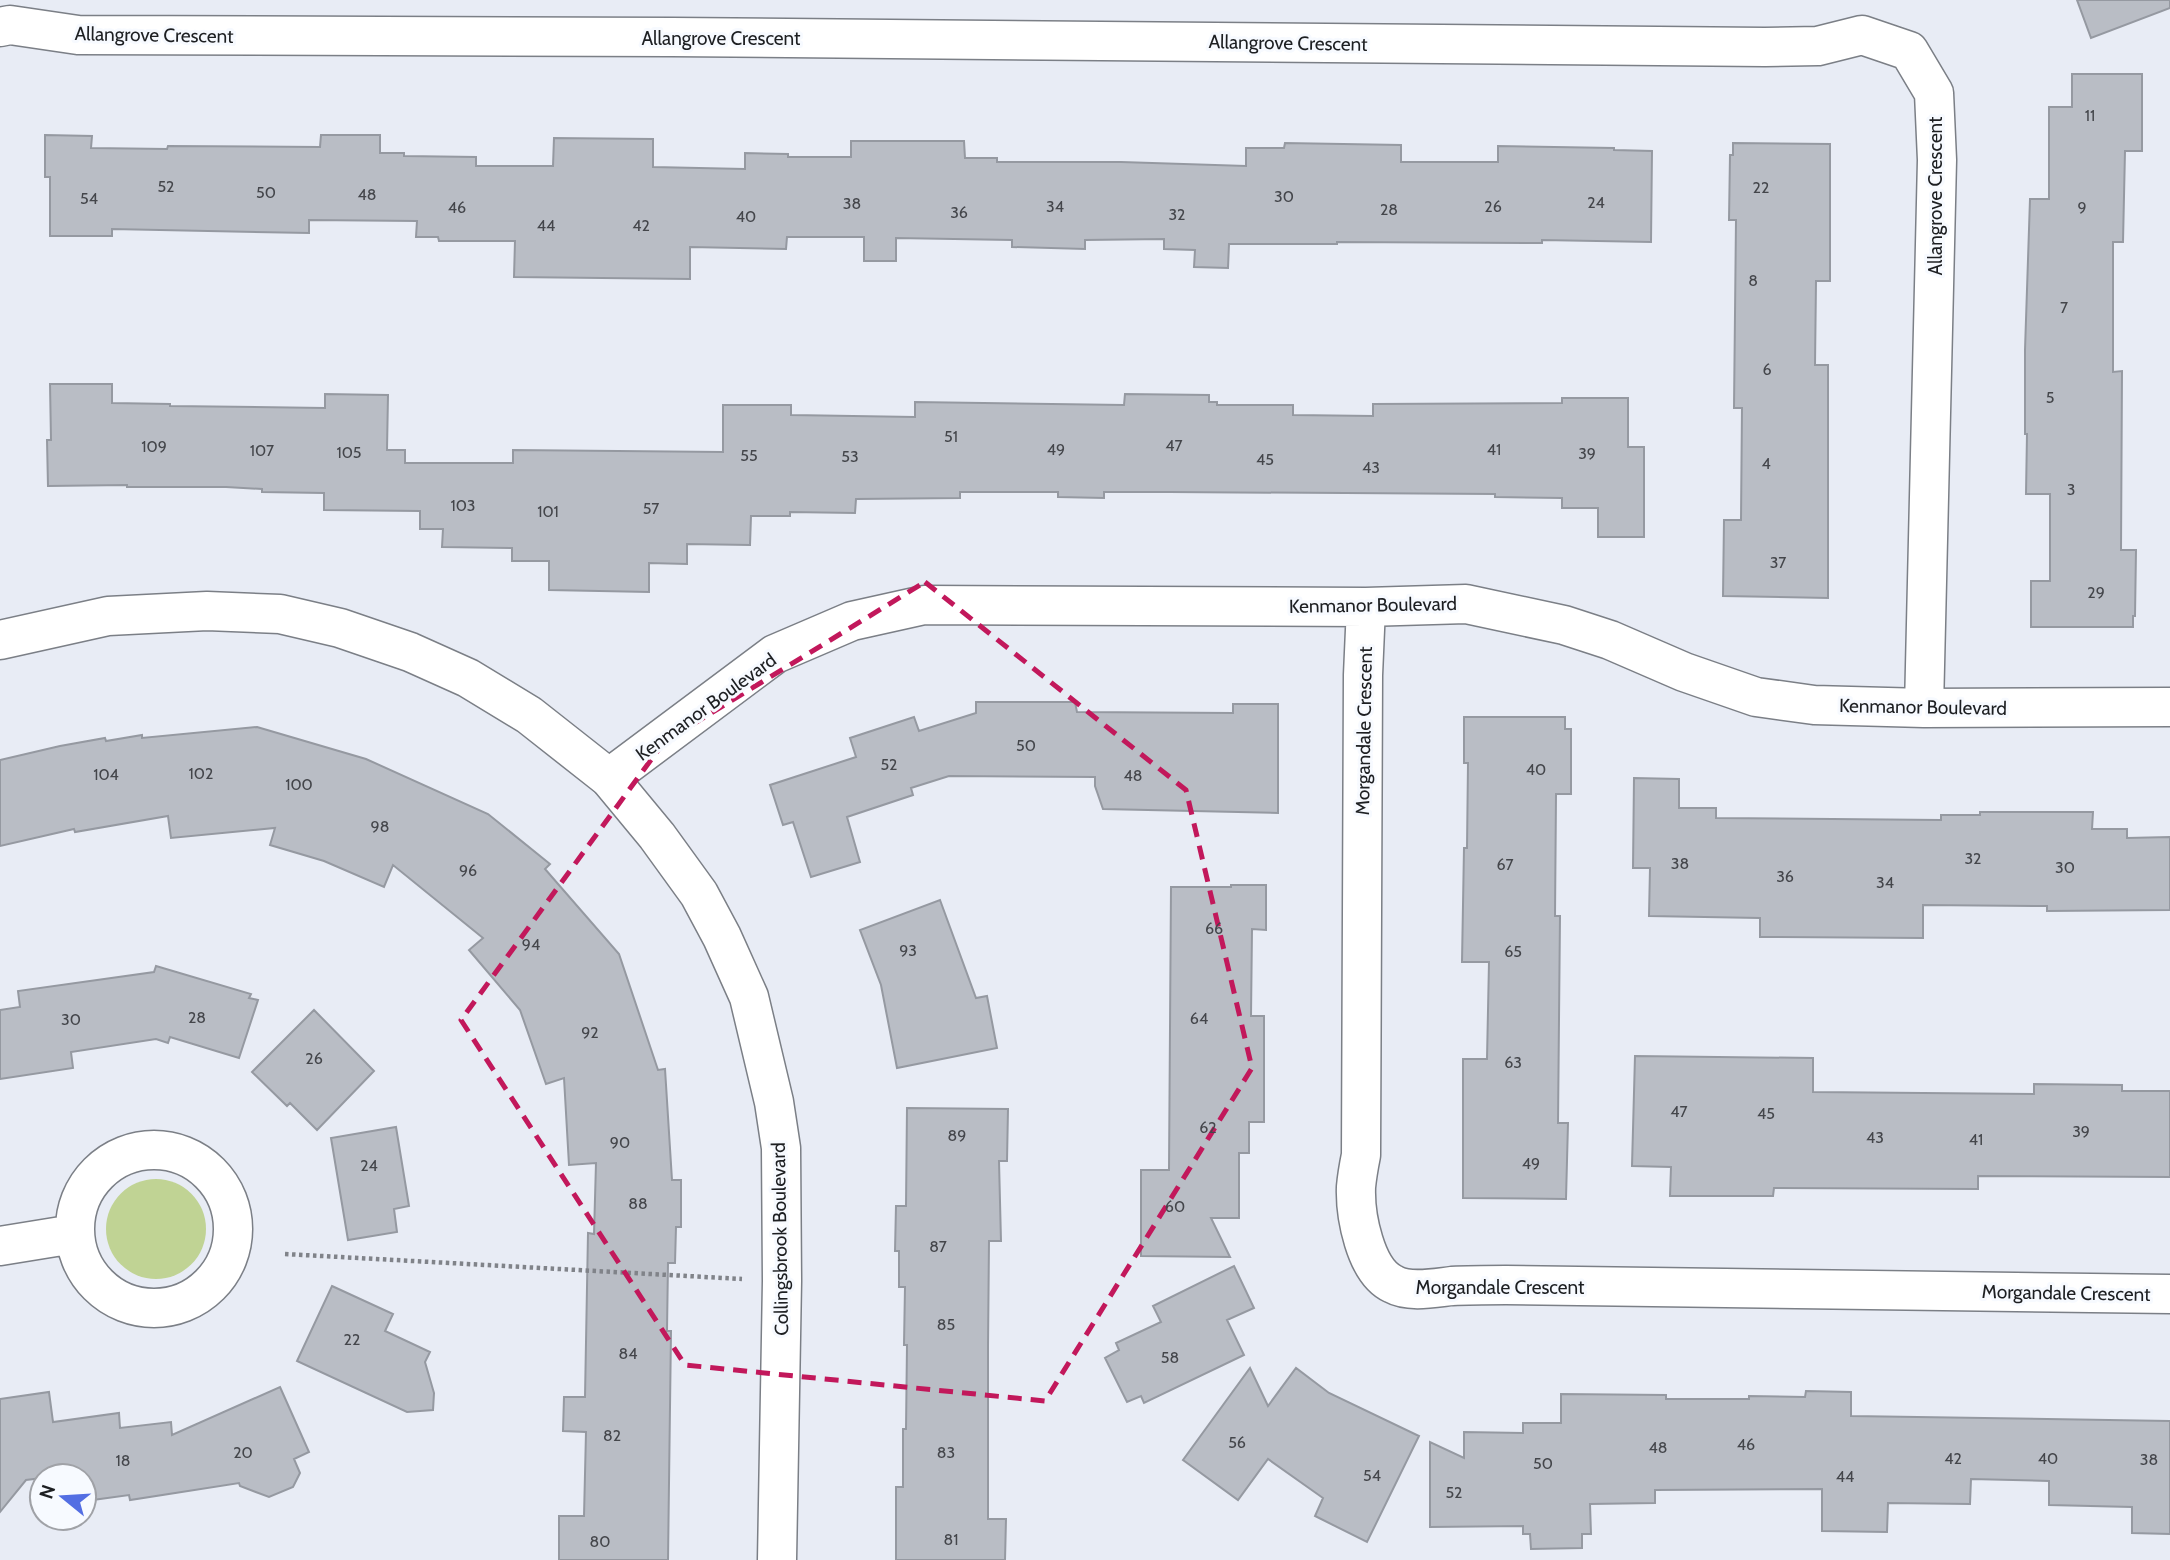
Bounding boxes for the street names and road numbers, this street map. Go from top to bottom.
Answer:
street label: Allangrove Crescent [74,22,234,48]
street label: Allangrove Crescent [642,27,801,50]
street label: Allangrove Crescent [1208,30,1368,56]
street label: Allangrove Crescent [1924,116,1947,275]
street label: Kenmanor Boulevard [1289,592,1457,618]
street label: Morgandale Crescent [1351,646,1377,816]
street label: Kenmanor Boulevard [631,648,781,766]
street label: Kenmanor Boulevard [1839,694,2007,720]
street label: Collingsbrook Boulevard [767,1142,793,1336]
street label: Morgandale Crescent [1416,1276,1585,1299]
street label: Morgandale Crescent [1981,1280,2151,1306]

